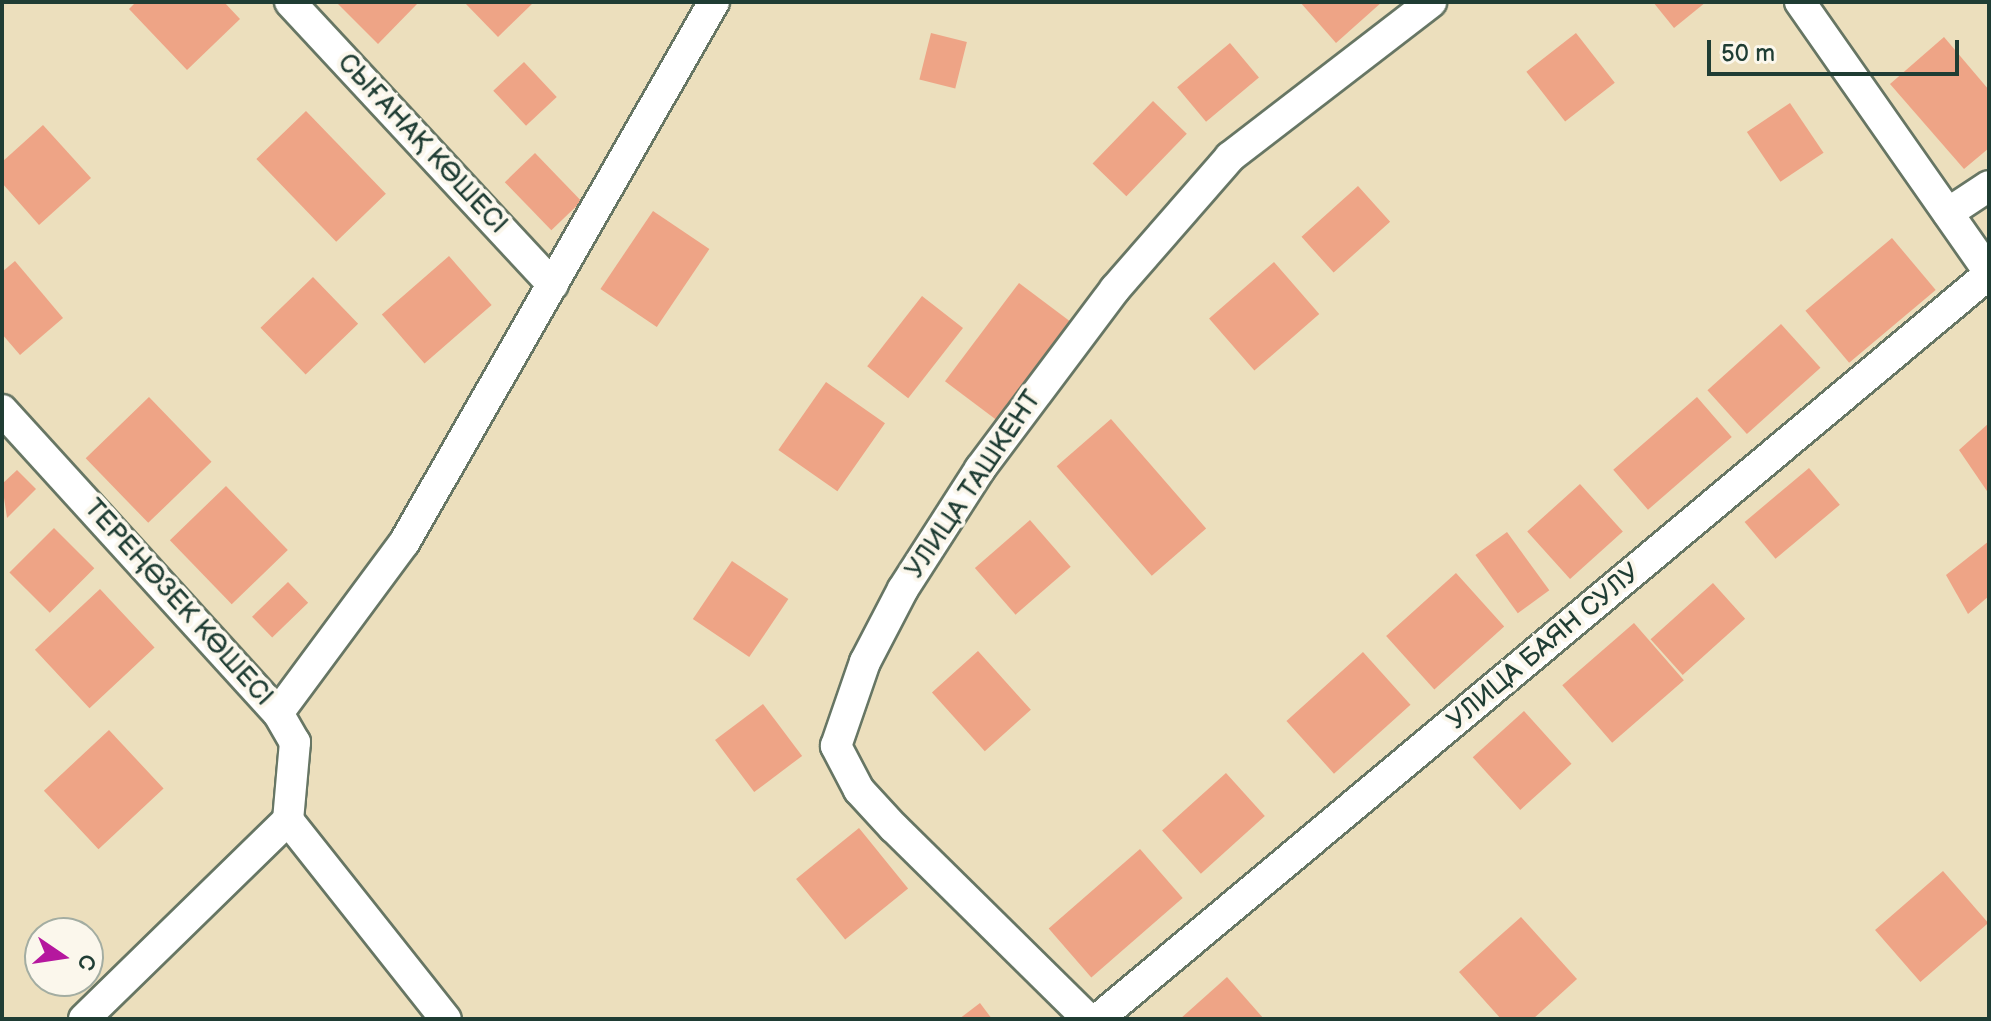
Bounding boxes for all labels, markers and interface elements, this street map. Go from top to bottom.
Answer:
scale bar [1711,24,1963,74]
text: 50 m [1721,39,1775,68]
street label: СЫҒАНАҚ КӨШЕСІ [331,48,513,240]
street label: УЛИЦА ТАШКЕНТ [900,385,1048,585]
street label: ТЕРЕҢӨЗЕК КӨШЕСІ [77,493,279,713]
street label: УЛИЦА БАЯН СУЛУ [1441,557,1647,737]
north arrow [24,917,104,997]
text: С [71,952,101,973]

